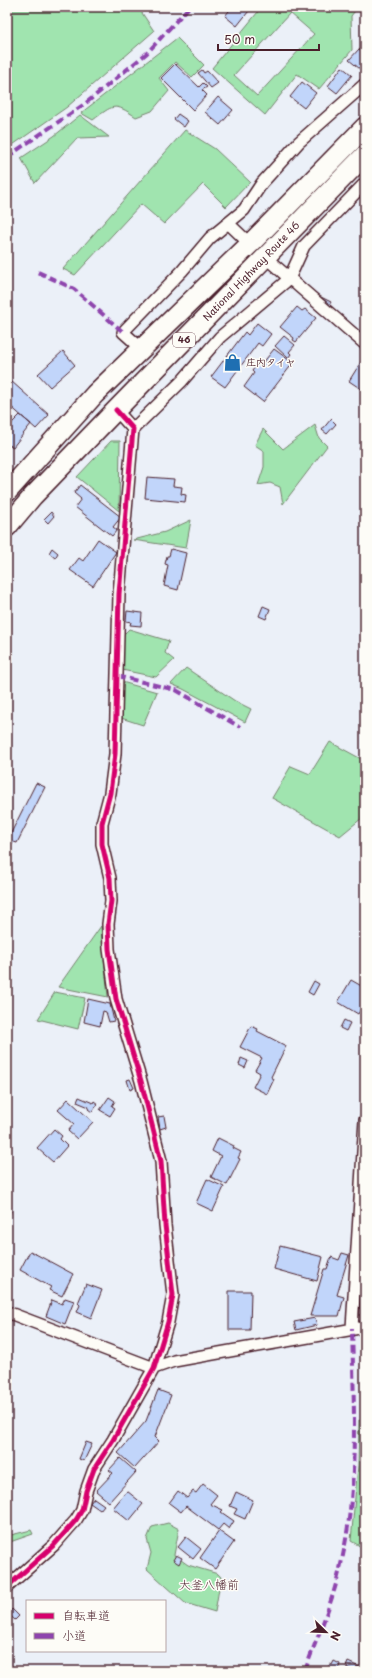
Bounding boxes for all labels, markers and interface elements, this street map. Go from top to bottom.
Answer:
scale bar [218,26,319,52]
text: 50 m [224,30,255,48]
street label: National Highway Route 46 [199,217,303,325]
road number: 46 [173,333,195,347]
shop icon: 庄内タイヤ [223,352,243,372]
place label: 庄内タイヤ [246,354,296,369]
district label: 大釜八幡前 [179,1575,239,1593]
legend [26,1600,166,1652]
text: 自転車道 [62,1606,110,1624]
north arrow [306,1612,346,1652]
text: 小道 [62,1626,86,1644]
text: N [326,1629,345,1644]

